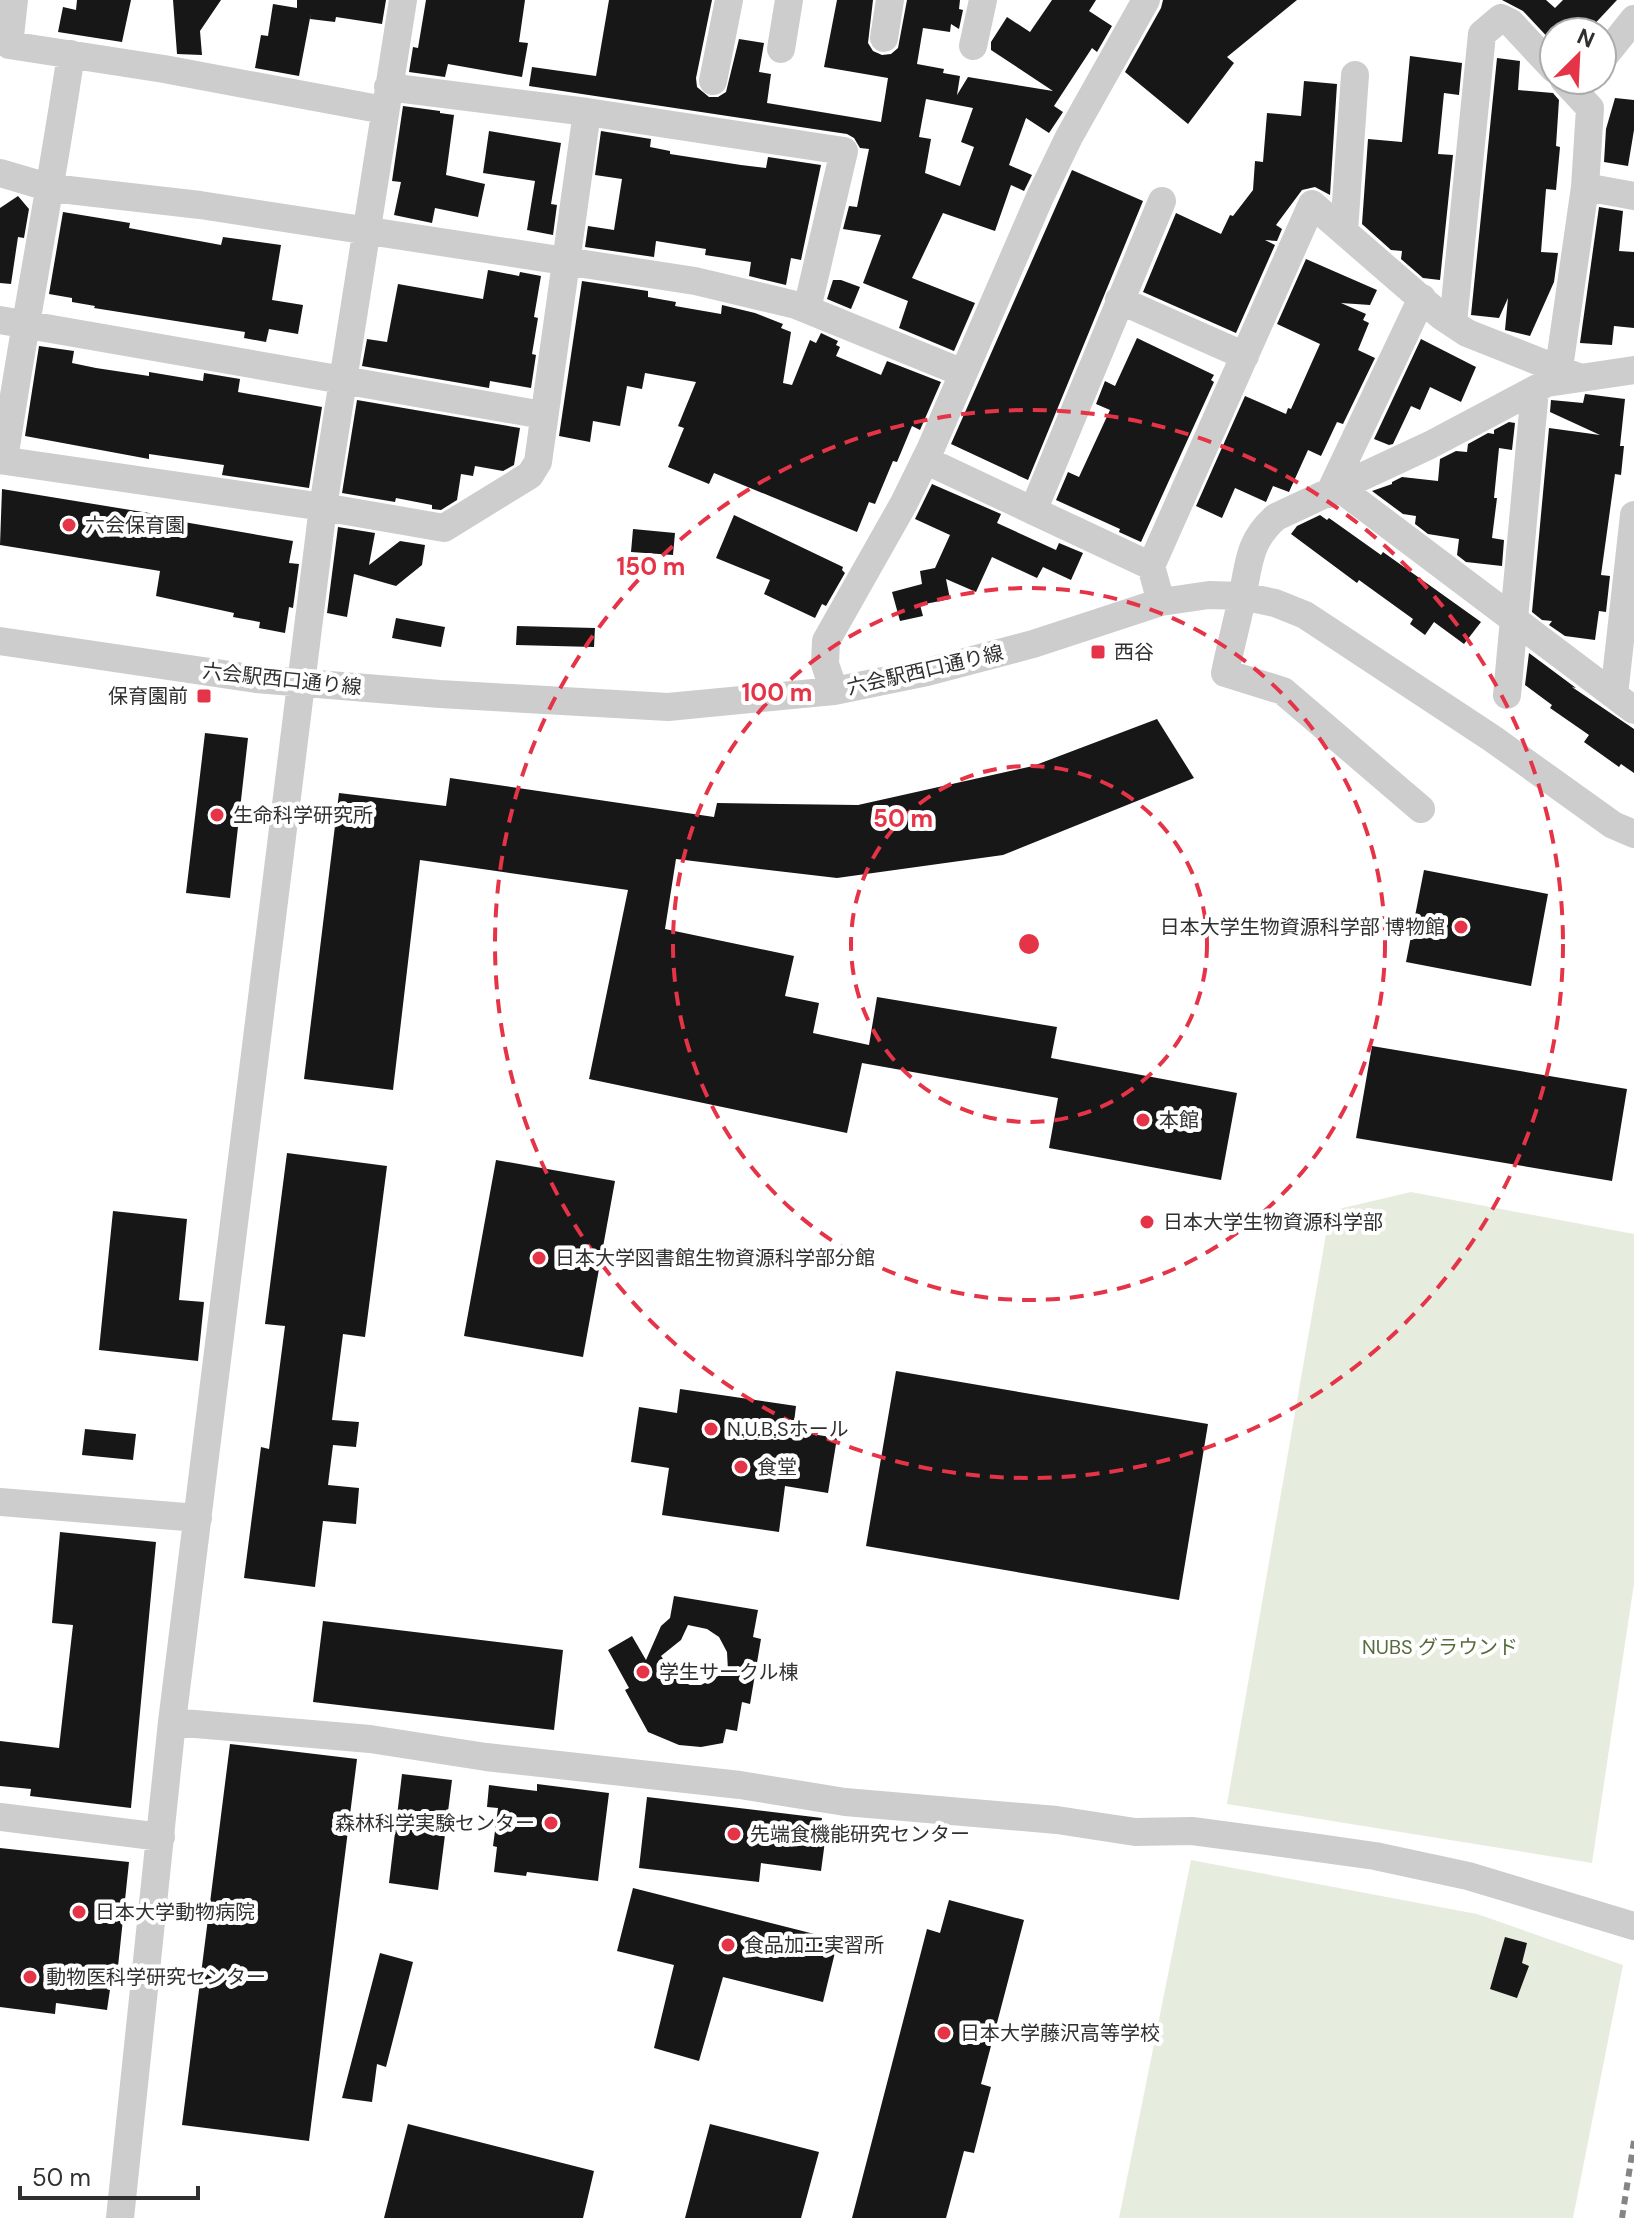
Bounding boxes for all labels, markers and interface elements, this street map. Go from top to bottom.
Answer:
north arrow [1538,16,1618,96]
text: N [1573,22,1599,55]
place label: 六会保育園 [85,512,185,538]
marker: 六会保育園 [60,516,78,534]
text: 150 m [617,551,685,582]
street label: 六会駅西口通り線 [844,639,1006,701]
place label: 西谷 [1114,639,1154,665]
marker: 西谷 [1089,643,1107,661]
street label: 六会駅西口通り線 [201,658,363,700]
text: 100 m [742,677,812,708]
place label: 保育園前 [108,683,188,709]
marker: 保育園前 [195,687,213,705]
place label: 生命科学研究所 [233,802,373,828]
text: 50 m [873,803,933,834]
marker: 生命科学研究所 [208,806,226,824]
place label: 日本大学生物資源科学部 博物館 [1160,914,1445,940]
marker: 日本大学生物資源科学部 博物館 [1452,918,1470,936]
centre of rings [1015,930,1043,958]
place label: 本館 [1159,1107,1199,1133]
marker: 本館 [1134,1111,1152,1129]
place label: 日本大学生物資源科学部 [1163,1209,1383,1235]
marker: 日本大学生物資源科学部 [1138,1213,1156,1231]
place label: 日本大学図書館生物資源科学部分館 [555,1245,875,1271]
marker: 日本大学図書館生物資源科学部分館 [530,1249,548,1267]
place label: N.U.B.Sホール [727,1416,849,1442]
marker: N.U.B.Sホール [702,1420,720,1438]
place label: 食堂 [757,1454,797,1480]
marker: 食堂 [732,1458,750,1476]
park label: NUBS グラウンド [1362,1634,1518,1660]
place label: 学生サークル棟 [659,1659,798,1685]
marker: 学生サークル棟 [634,1663,652,1681]
place label: 森林科学実験センター [335,1810,535,1836]
marker: 森林科学実験センター [542,1814,560,1832]
place label: 先端食機能研究センター [750,1821,970,1847]
marker: 先端食機能研究センター [725,1825,743,1843]
place label: 日本大学動物病院 [95,1899,255,1925]
marker: 日本大学動物病院 [70,1903,88,1921]
place label: 食品加工実習所 [744,1932,884,1958]
marker: 食品加工実習所 [719,1936,737,1954]
place label: 動物医科学研究センター [46,1964,266,1990]
marker: 動物医科学研究センター [21,1968,39,1986]
place label: 日本大学藤沢高等学校 [960,2020,1160,2046]
marker: 日本大学藤沢高等学校 [935,2024,953,2042]
scale bar [20,2150,198,2200]
text: 50 m [32,2162,91,2193]

